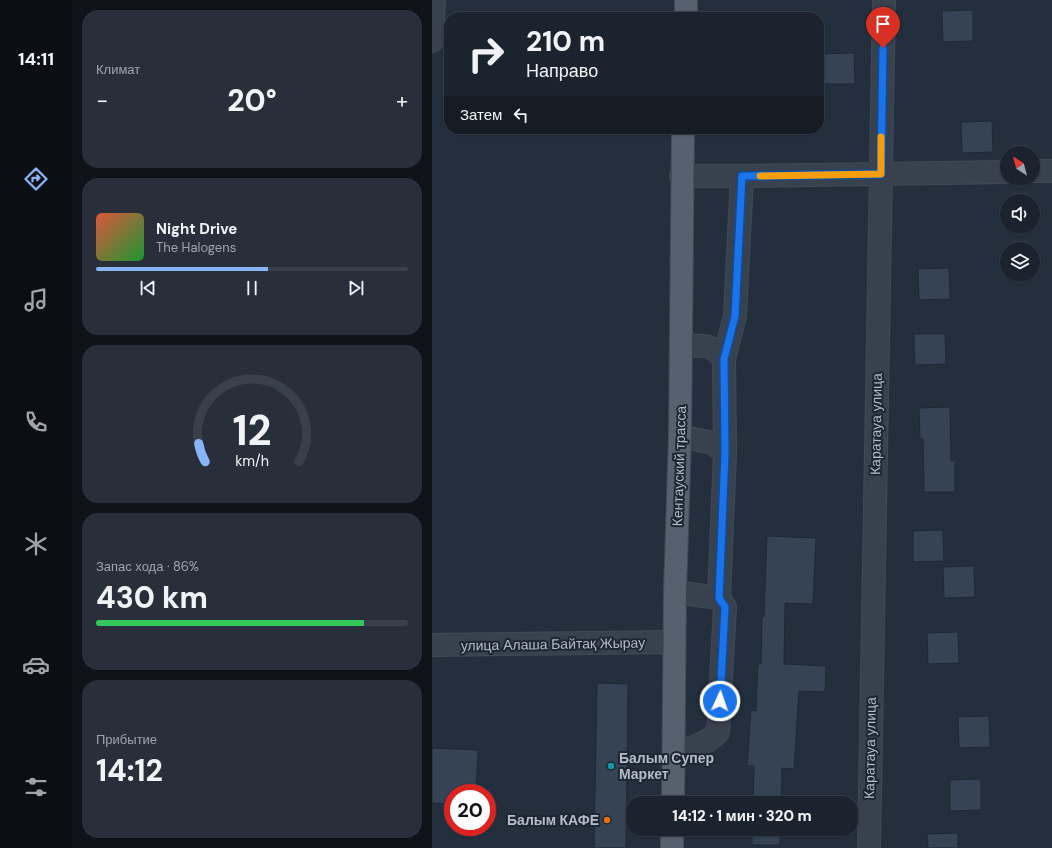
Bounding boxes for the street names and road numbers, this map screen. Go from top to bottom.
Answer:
street label: Каратауа улица [866,373,886,475]
street label: Кентауский трасса [668,405,690,527]
street label: улица Алаша Байтақ Жырау [461,633,645,655]
street label: Каратауа улица [860,697,880,799]

